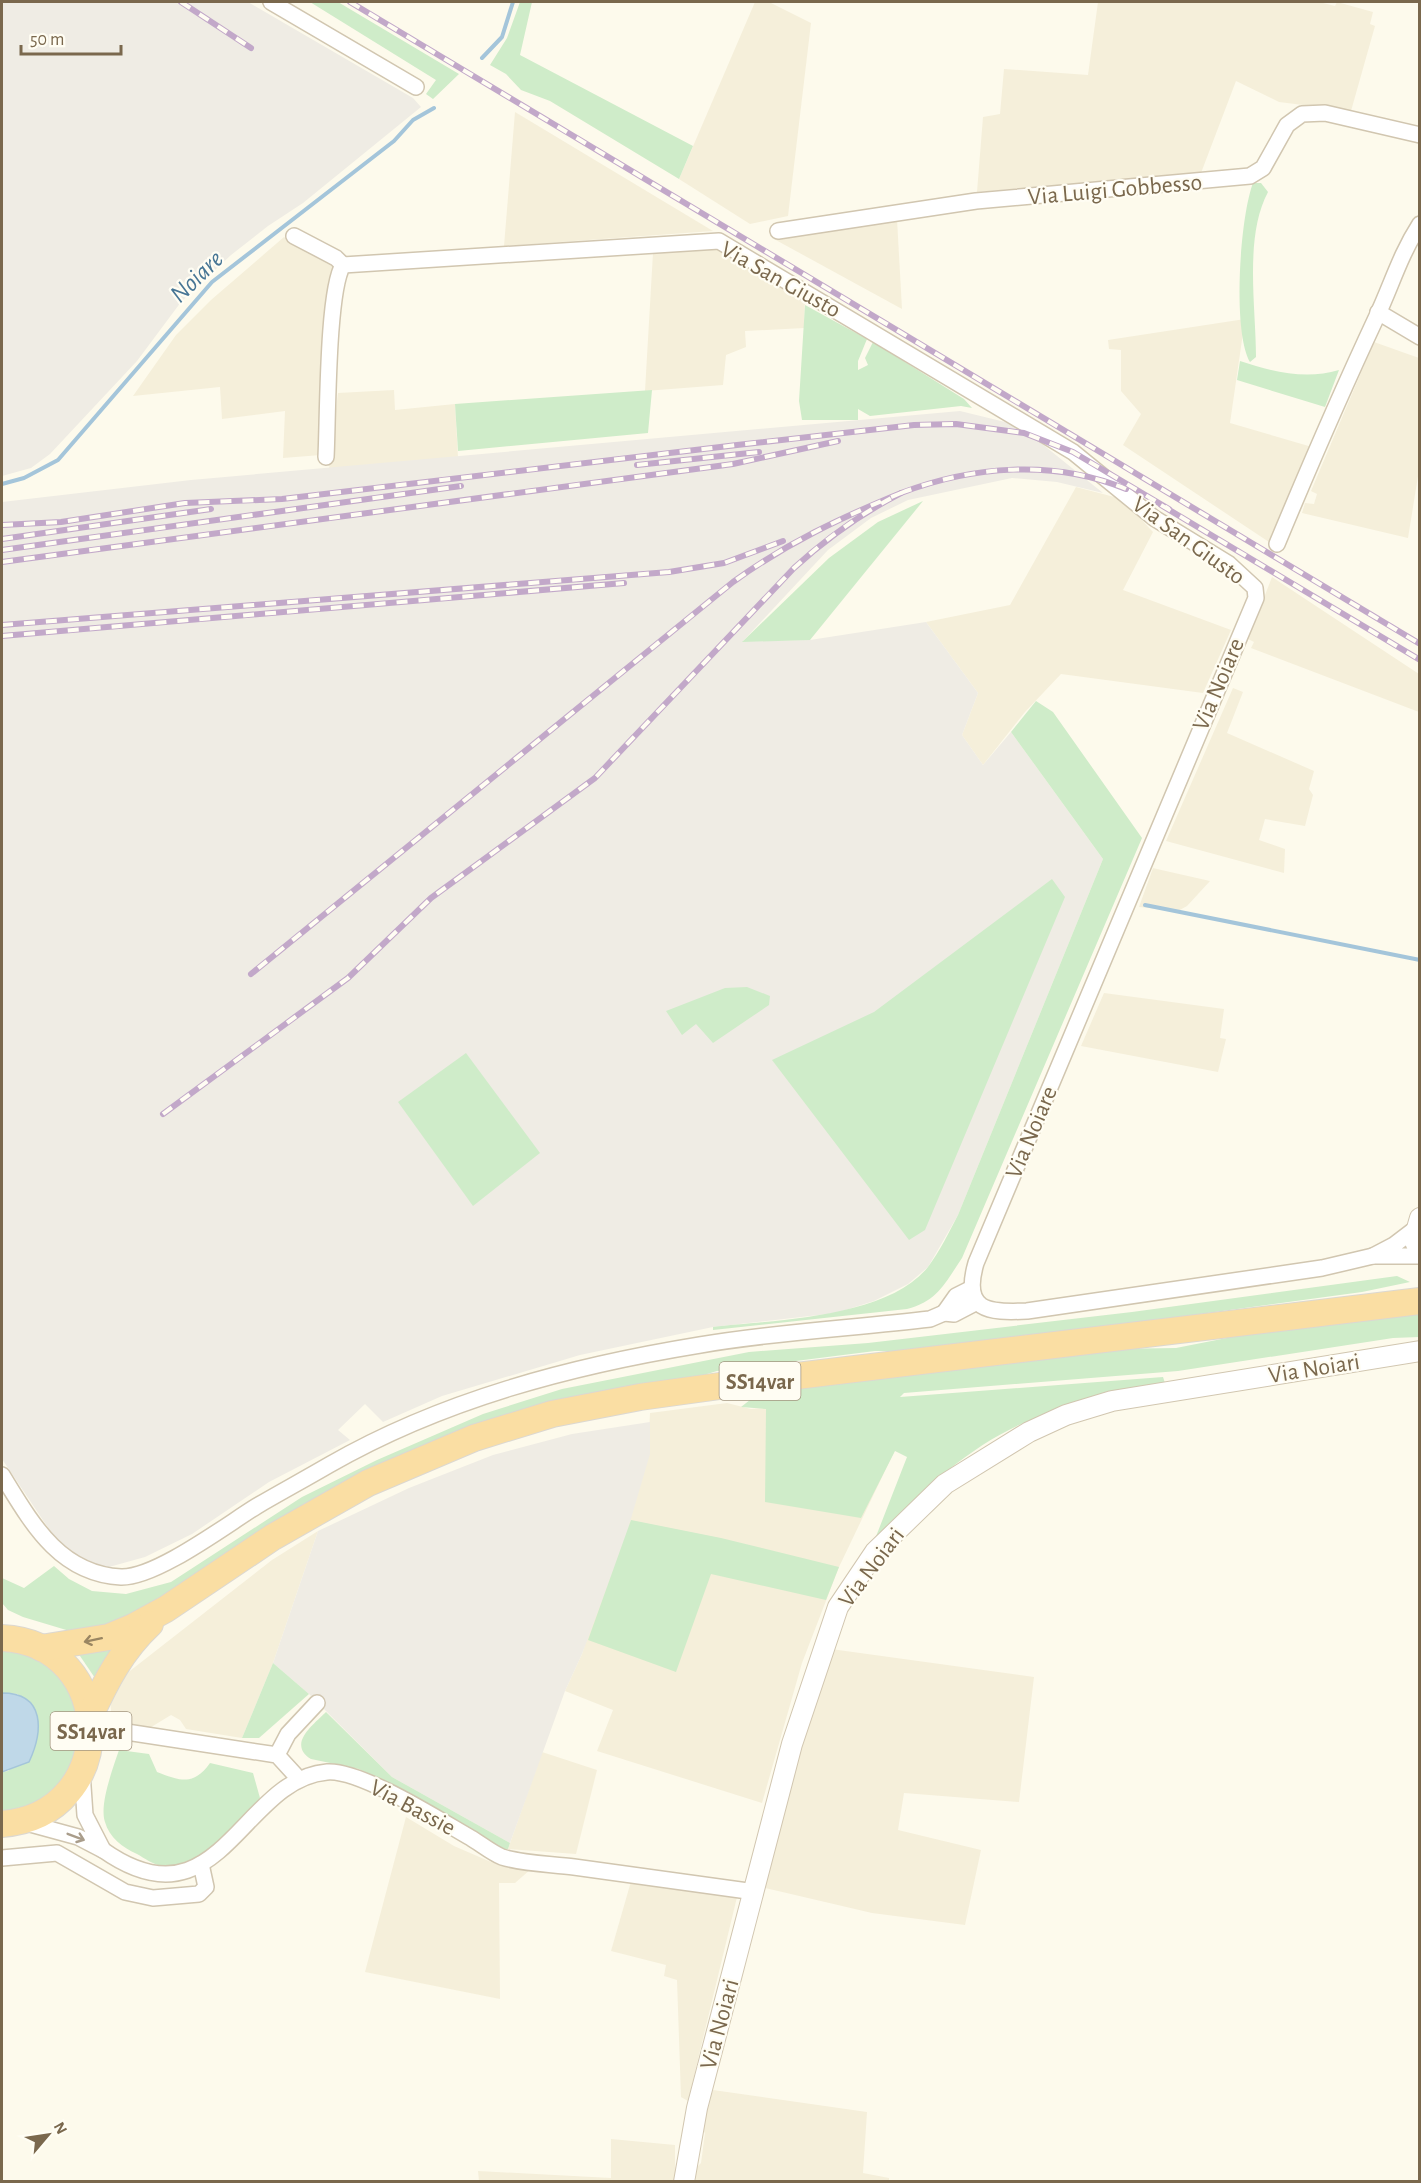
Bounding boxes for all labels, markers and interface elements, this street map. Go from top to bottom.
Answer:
scale bar [21,18,122,56]
text: 50 m [30,31,64,49]
street label: Via Luigi Gobbesso [1027,170,1203,210]
street label: Via San Giusto [717,237,844,323]
water label: Noiare [165,246,228,308]
street label: Via San Giusto [1128,492,1249,590]
street label: Via Noiare [1189,635,1249,734]
street label: Via Noiare [1002,1083,1062,1182]
street label: Via Noiari [1267,1350,1362,1388]
road number: SS14var [720,1362,801,1400]
street label: Via Noiari [834,1524,909,1612]
one-way arrow [84,1635,103,1647]
road number: SS14var [50,1712,132,1750]
street label: Via Bassie [366,1775,459,1840]
one-way arrow [66,1832,85,1843]
street label: Via Noiari [696,1977,744,2072]
north arrow [18,2105,78,2165]
text: N [51,2119,70,2137]

